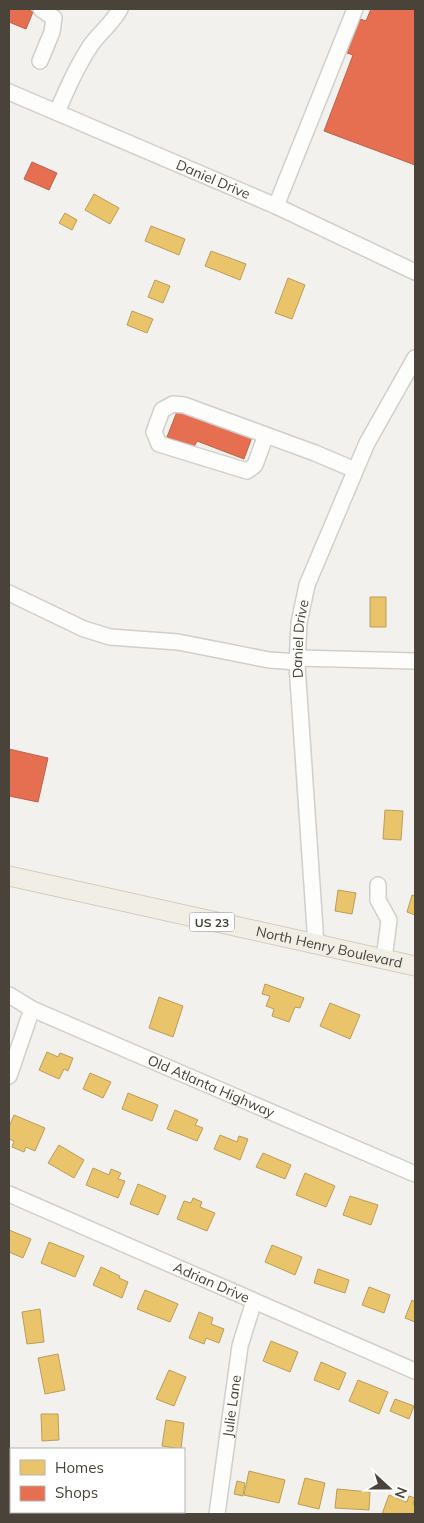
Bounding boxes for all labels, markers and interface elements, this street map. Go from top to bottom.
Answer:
street label: Daniel Drive [173,155,253,203]
street label: Daniel Drive [288,598,313,679]
road number: US 23 [190,912,234,932]
street label: North Henry Boulevard [254,922,404,972]
street label: Old Atlanta Highway [145,1051,278,1122]
street label: Adrian Drive [171,1258,252,1307]
street label: Julie Lane [219,1374,245,1438]
legend [10,1448,185,1513]
text: Homes [55,1458,104,1477]
north arrow [364,1463,414,1513]
text: Shops [55,1483,98,1502]
text: N [391,1484,411,1501]

